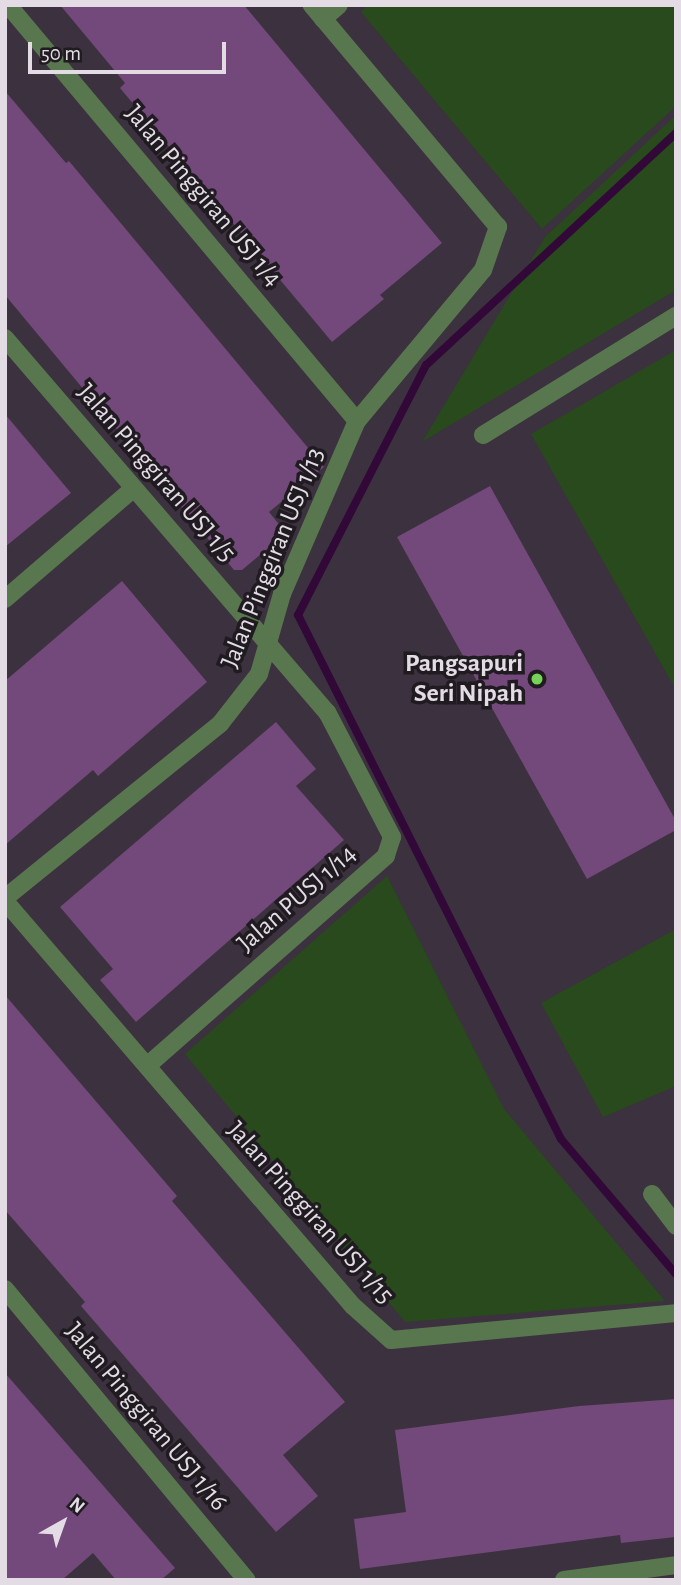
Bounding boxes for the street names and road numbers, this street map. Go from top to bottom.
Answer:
street label: Jalan Pinggiran USJ 1/4 [118,99,288,293]
street label: Jalan Pinggiran USJ 1/5 [70,377,242,569]
street label: Jalan Pinggiran USJ 1/13 [215,443,331,673]
street label: Jalan PUSJ 1/14 [231,839,363,959]
street label: Jalan Pinggiran USJ 1/15 [220,1115,400,1311]
street label: Jalan Pinggiran USJ 1/16 [58,1316,234,1518]

